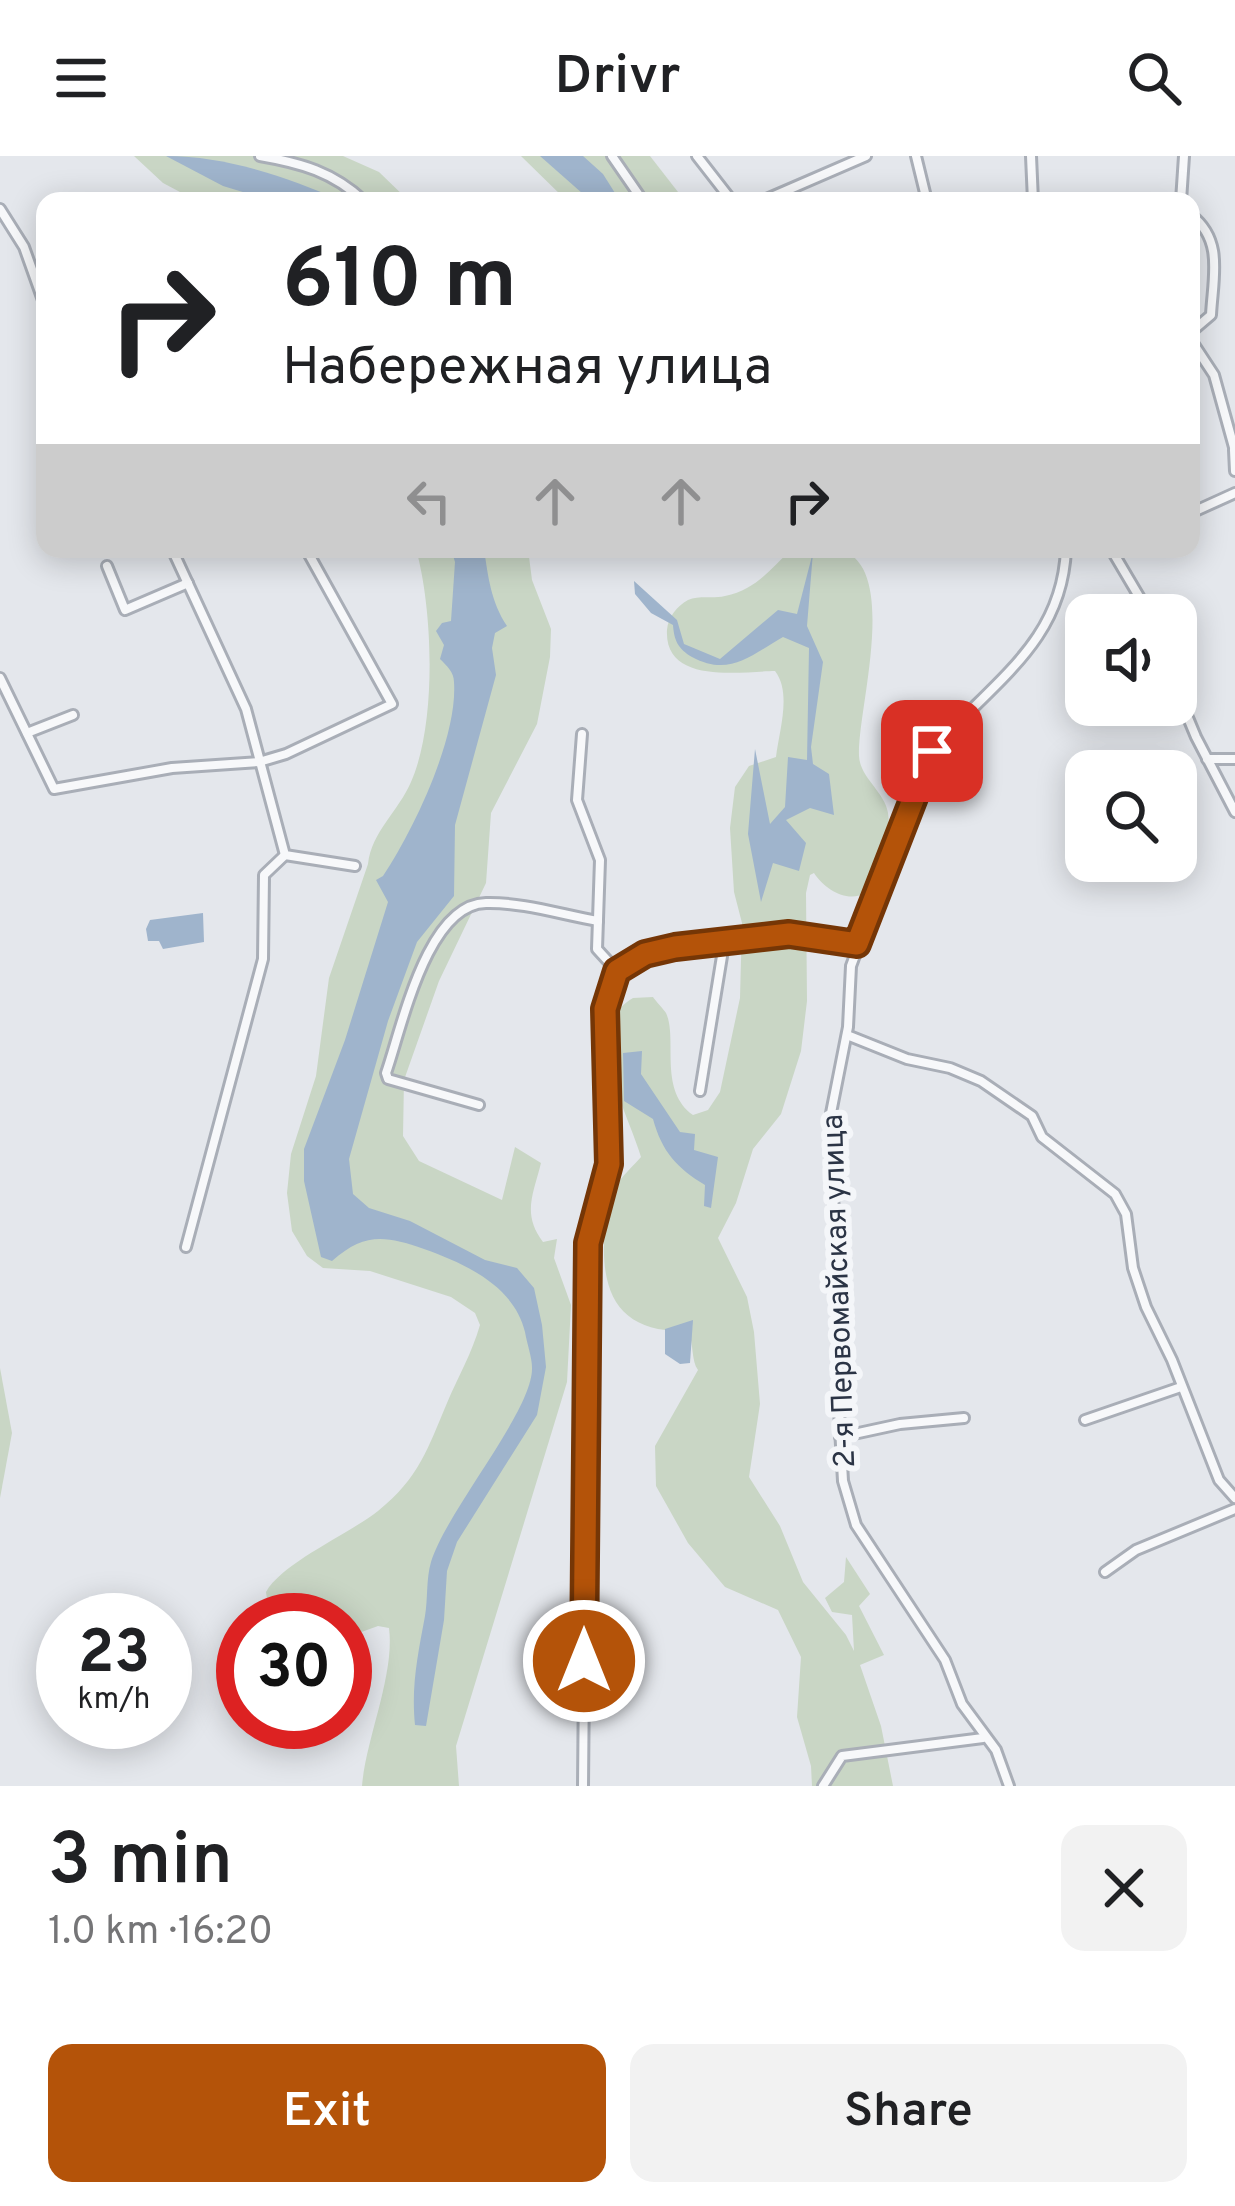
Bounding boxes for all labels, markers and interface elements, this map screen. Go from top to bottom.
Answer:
text: Drivr [554,44,681,113]
icon: menu [48,45,114,111]
icon: search [1121,45,1187,111]
text: 610 m [282,231,517,337]
icon: right [84,240,240,396]
text: Набережная улица [282,335,772,404]
icon: left [396,468,462,534]
icon: ahead [522,468,588,534]
icon: ahead [648,468,714,534]
icon: right [774,468,840,534]
map controls [1065,594,1197,882]
button: sound [1065,594,1197,726]
pin [881,700,983,802]
icon: arrive [899,718,965,784]
button: search [1065,750,1197,882]
street label: 2-я Первомайская улица [816,1113,865,1468]
speed limit sign: 30 [216,1593,372,1749]
position arrow [521,1598,647,1724]
text: 23 [78,1618,150,1694]
text: km/h [78,1682,150,1719]
text: 3 min [48,1818,233,1910]
button: close [1061,1825,1187,1951]
text: 1.0 km · 16:20 [48,1909,273,1958]
button: Exit [48,2044,606,2182]
button: Share [630,2044,1187,2182]

